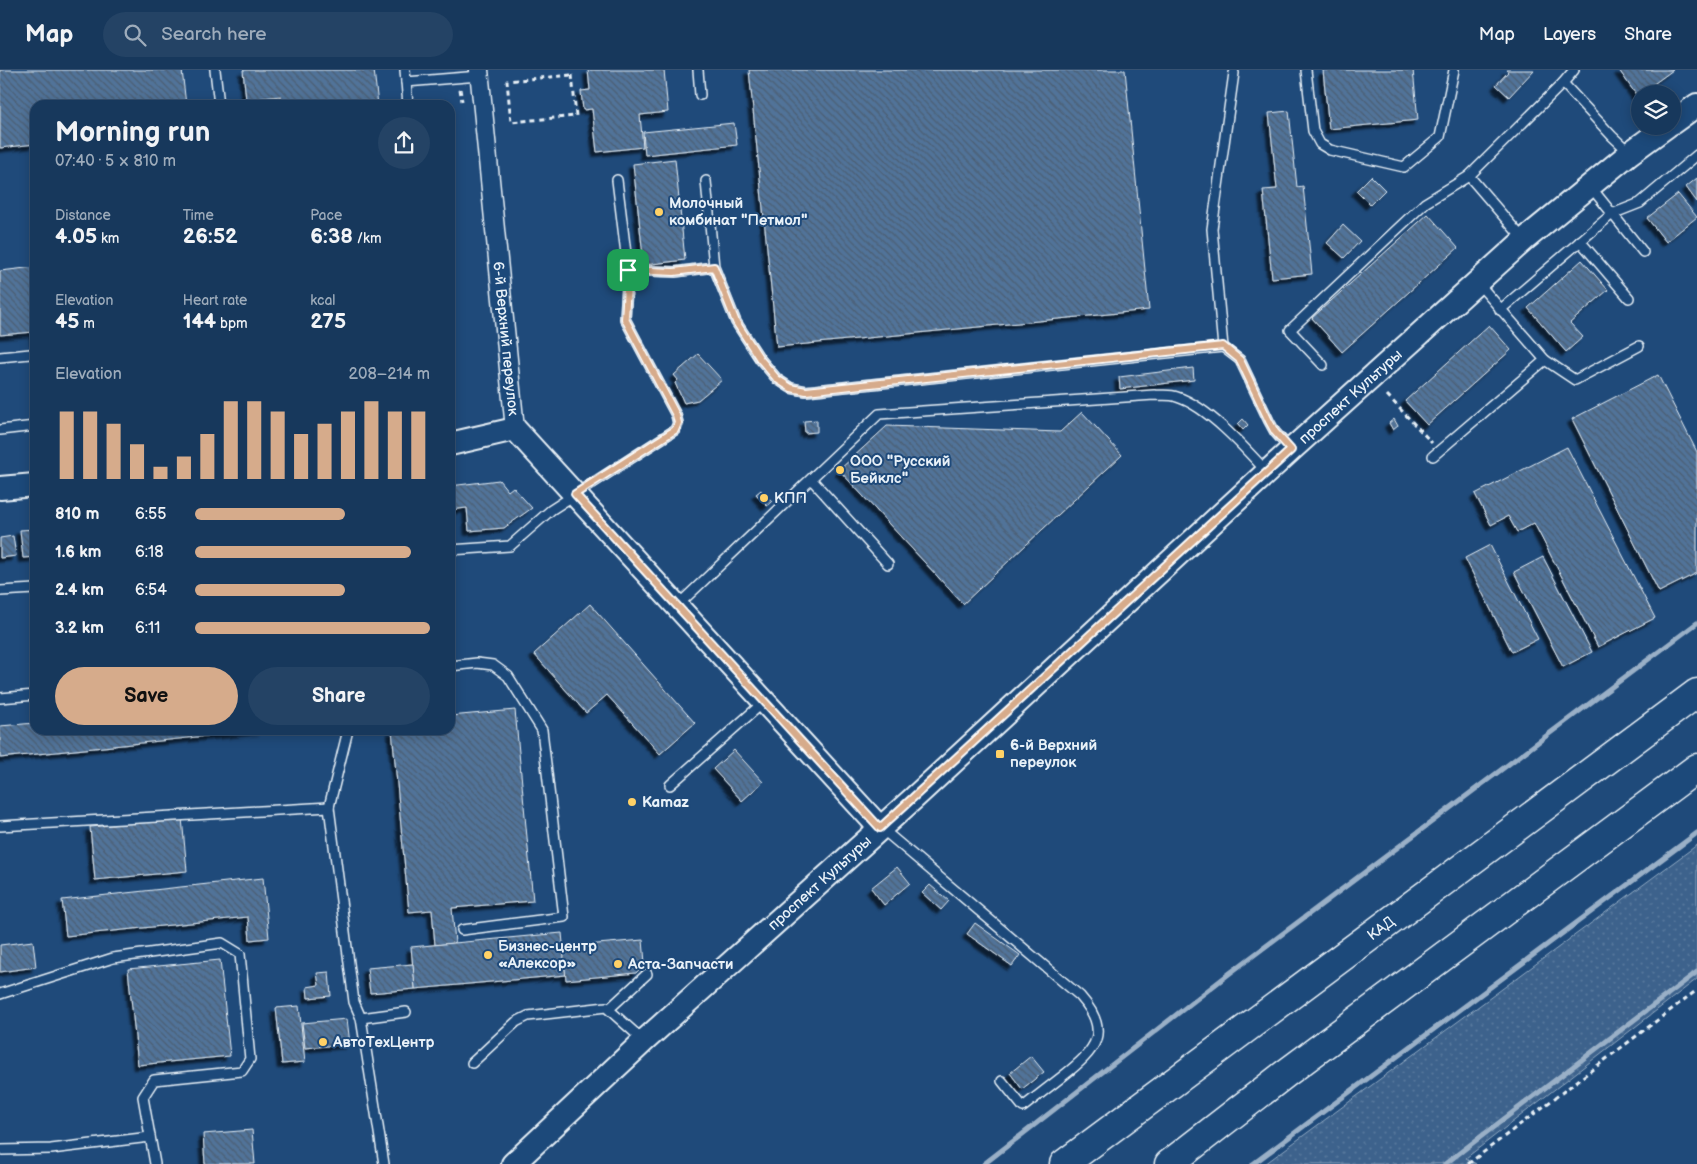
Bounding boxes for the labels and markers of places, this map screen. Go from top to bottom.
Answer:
place label: Молочный комбинат "Петмол" [669,194,807,230]
marker: Молочный комбинат "Петмол" [653,206,665,218]
pin [607,249,649,291]
place label: ООО "Русский Бейклс" [850,452,950,488]
marker: ООО "Русский Бейклс" [834,464,846,476]
place label: КПП [774,489,807,508]
marker: КПП [758,492,770,504]
place label: 6-й Верхний переулок [1010,736,1097,772]
marker: 6-й Верхний переулок [994,748,1006,760]
place label: Kamaz [642,793,690,812]
marker: Kamaz [626,796,638,808]
place label: Бизнес-центр «Алексор» [498,937,597,973]
marker: Бизнес-центр «Алексор» [482,949,494,961]
place label: Аста-Запчасти [627,955,734,974]
marker: Аста-Запчасти [612,958,624,970]
place label: АвтоТехЦентр [332,1033,435,1052]
marker: АвтоТехЦентр [317,1036,329,1048]

